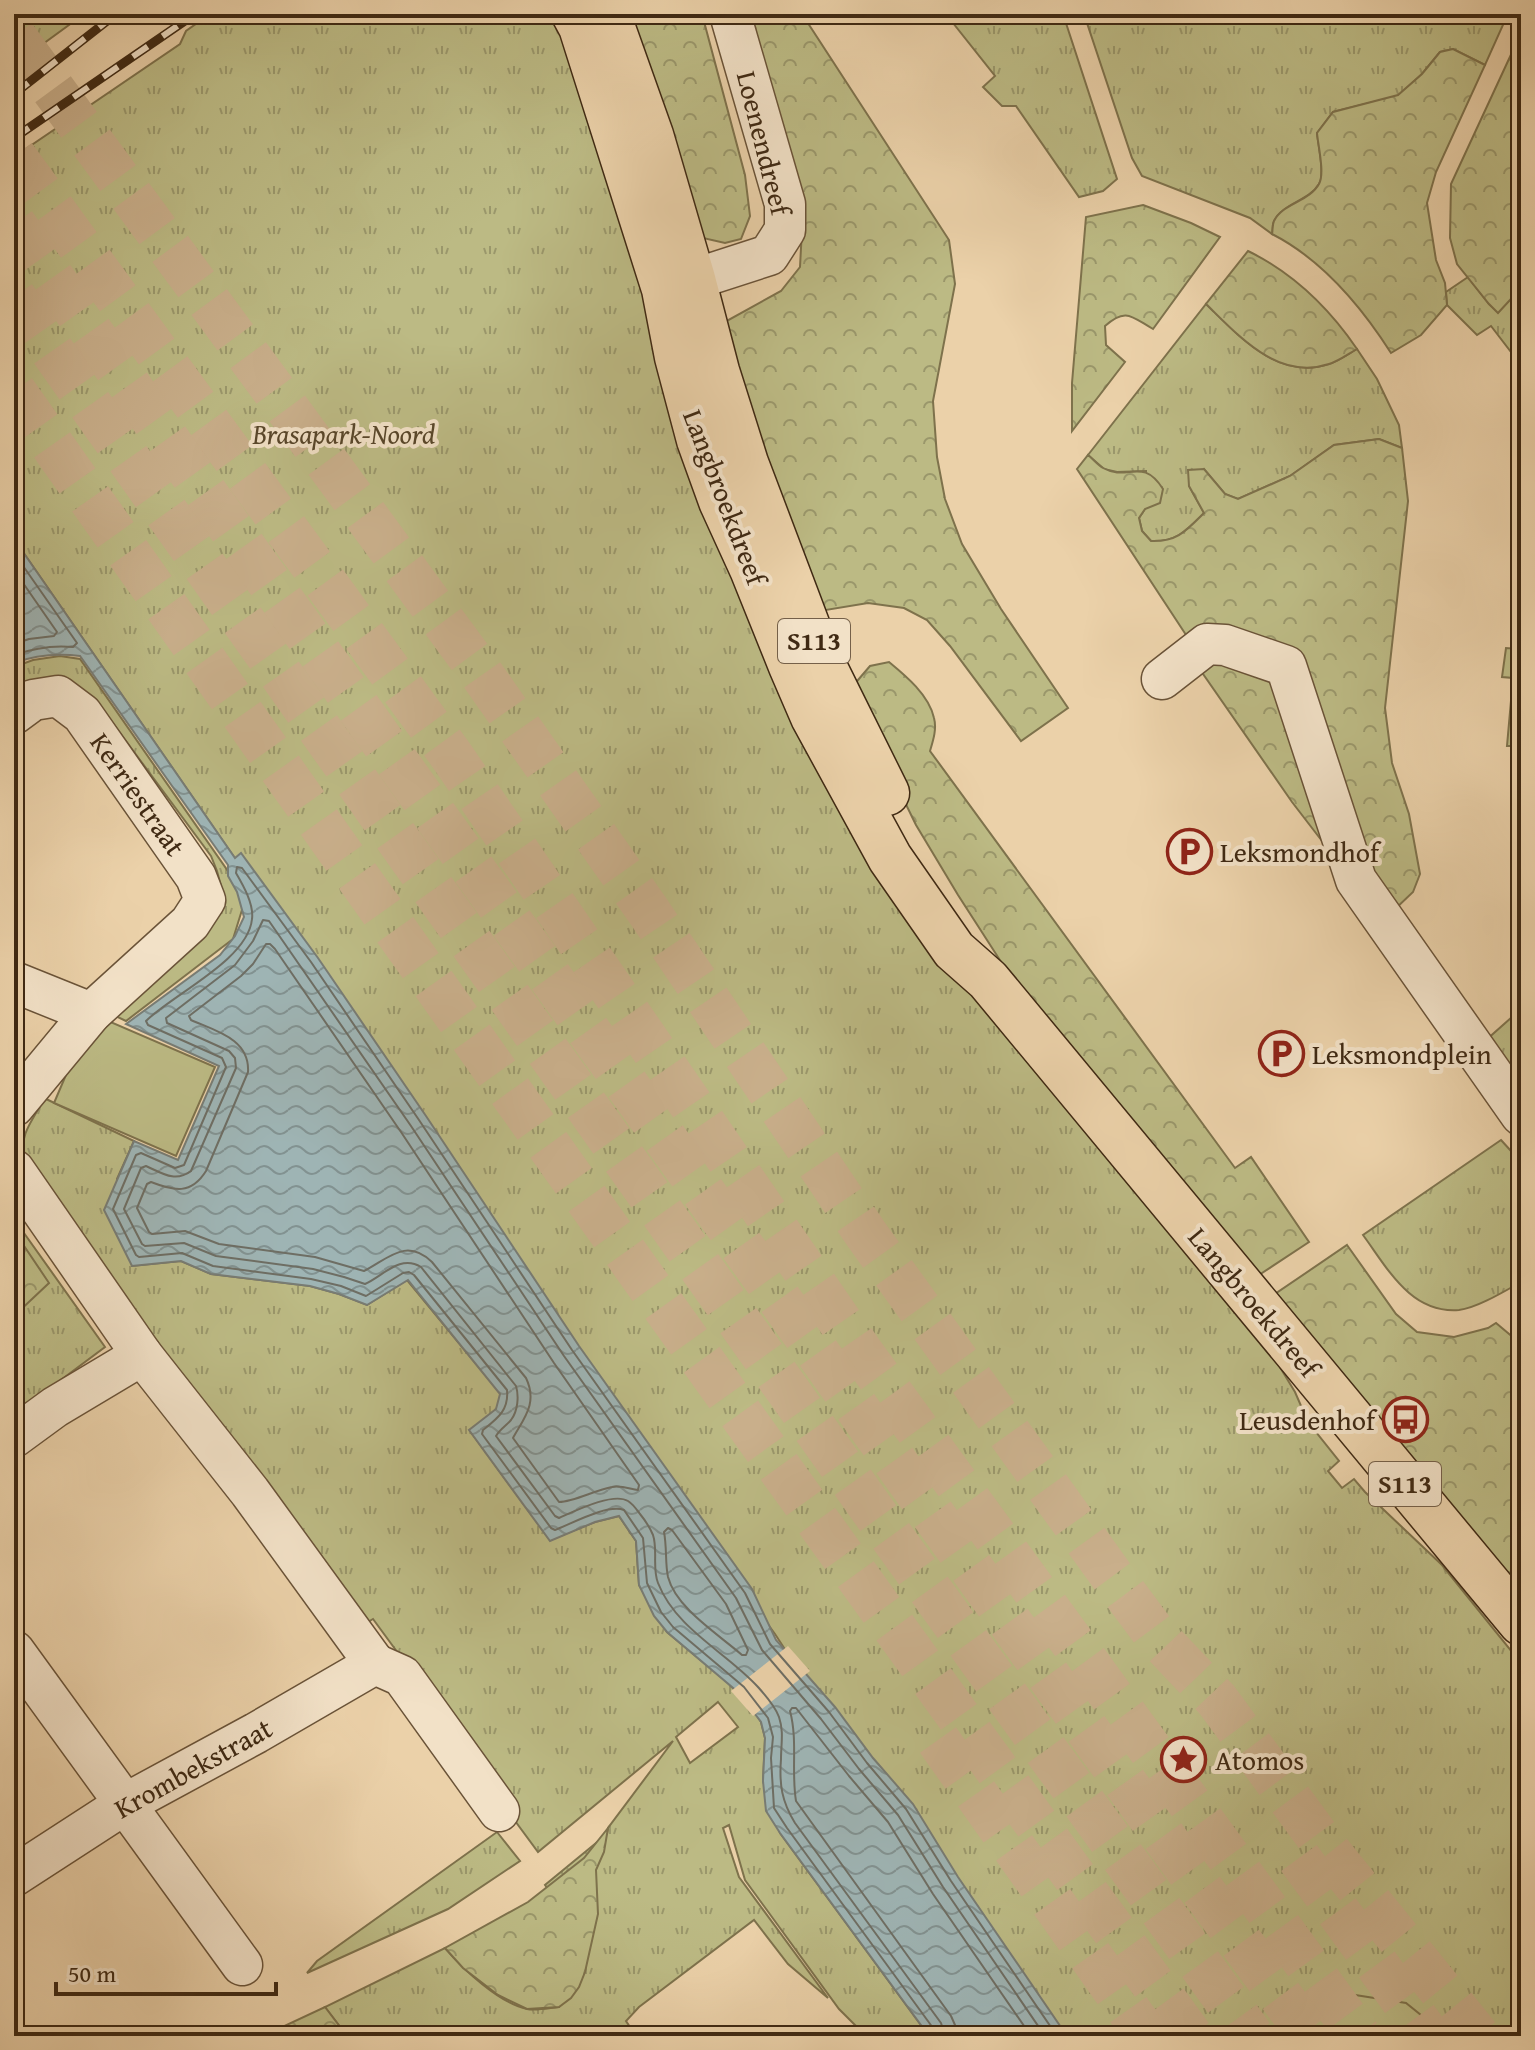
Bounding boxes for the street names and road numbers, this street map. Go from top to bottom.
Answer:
street label: Loenendreef [727,67,803,222]
street label: Langbroekdreef [673,403,779,593]
road number: S113 [778,619,850,663]
street label: Kerriestraat [81,724,196,864]
street label: Langbroekdreef [1179,1218,1332,1388]
road number: S113 [1369,1462,1441,1506]
street label: Krombekstraat [106,1707,279,1828]

